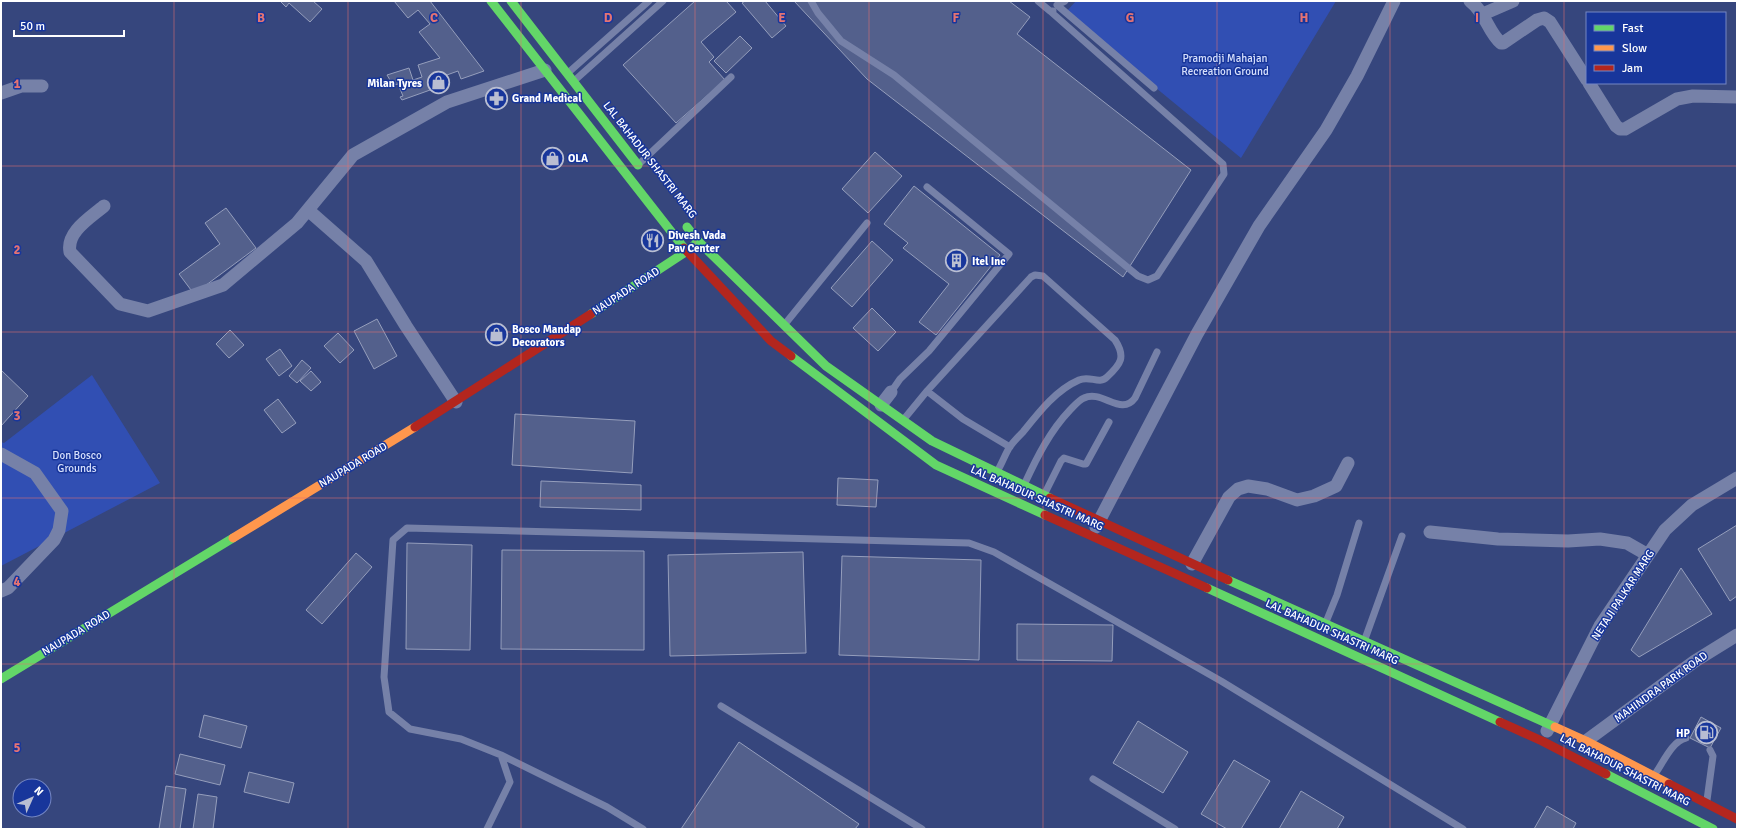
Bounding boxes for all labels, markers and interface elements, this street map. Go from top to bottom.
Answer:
text: B [257,10,265,26]
text: C [430,10,438,26]
text: D [604,10,613,26]
text: E [778,10,786,26]
text: F [953,10,960,26]
text: G [1126,10,1134,26]
text: H [1300,10,1308,26]
text: I [1475,10,1479,26]
scale bar [14,12,124,38]
legend [1586,12,1726,84]
text: 50 m [20,19,45,34]
text: Fast [1622,21,1643,36]
text: Slow [1622,41,1647,56]
park label: Pramodji Mahajan Recreation Ground [1181,52,1269,78]
text: Jam [1622,61,1643,76]
shop icon: Milan Tyres [425,70,451,96]
text: 1 [13,76,21,92]
place label: Milan Tyres [367,77,422,90]
pharmacy icon: Grand Medical [483,85,509,111]
place label: Grand Medical [512,92,582,105]
street label: LAL BAHADUR SHASTRI MARG [600,99,700,221]
shop icon: OLA [539,145,565,171]
place label: OLA [568,152,588,165]
restaurant icon: Divesh Vada Pav Center [639,228,665,254]
place label: Divesh Vada Pav Center [668,229,726,255]
text: 2 [13,242,21,258]
building icon: Itel Inc [944,248,970,274]
place label: Itel Inc [972,255,1006,268]
street label: NAUPADA ROAD [590,265,662,317]
shop icon: Bosco Mandap Decorators [484,322,510,348]
place label: Bosco Mandap Decorators [512,323,581,349]
text: 3 [13,408,21,424]
street label: NAUPADA ROAD [317,440,389,490]
park label: Don Bosco Grounds [52,449,102,475]
street label: LAL BAHADUR SHASTRI MARG [968,463,1106,533]
street label: NETAJI PALKAR MARG [1589,547,1657,643]
text: 4 [13,574,21,590]
street label: LAL BAHADUR SHASTRI MARG [1263,597,1401,667]
street label: NAUPADA ROAD [40,608,112,658]
street label: MAHINDRA PARK ROAD [1612,649,1710,725]
fuel station icon: HP [1693,720,1719,746]
place label: HP [1676,727,1691,740]
street label: LAL BAHADUR SHASTRI MARG [1558,731,1692,809]
text: 5 [13,740,21,756]
north arrow [12,778,52,818]
text: N [31,784,46,799]

